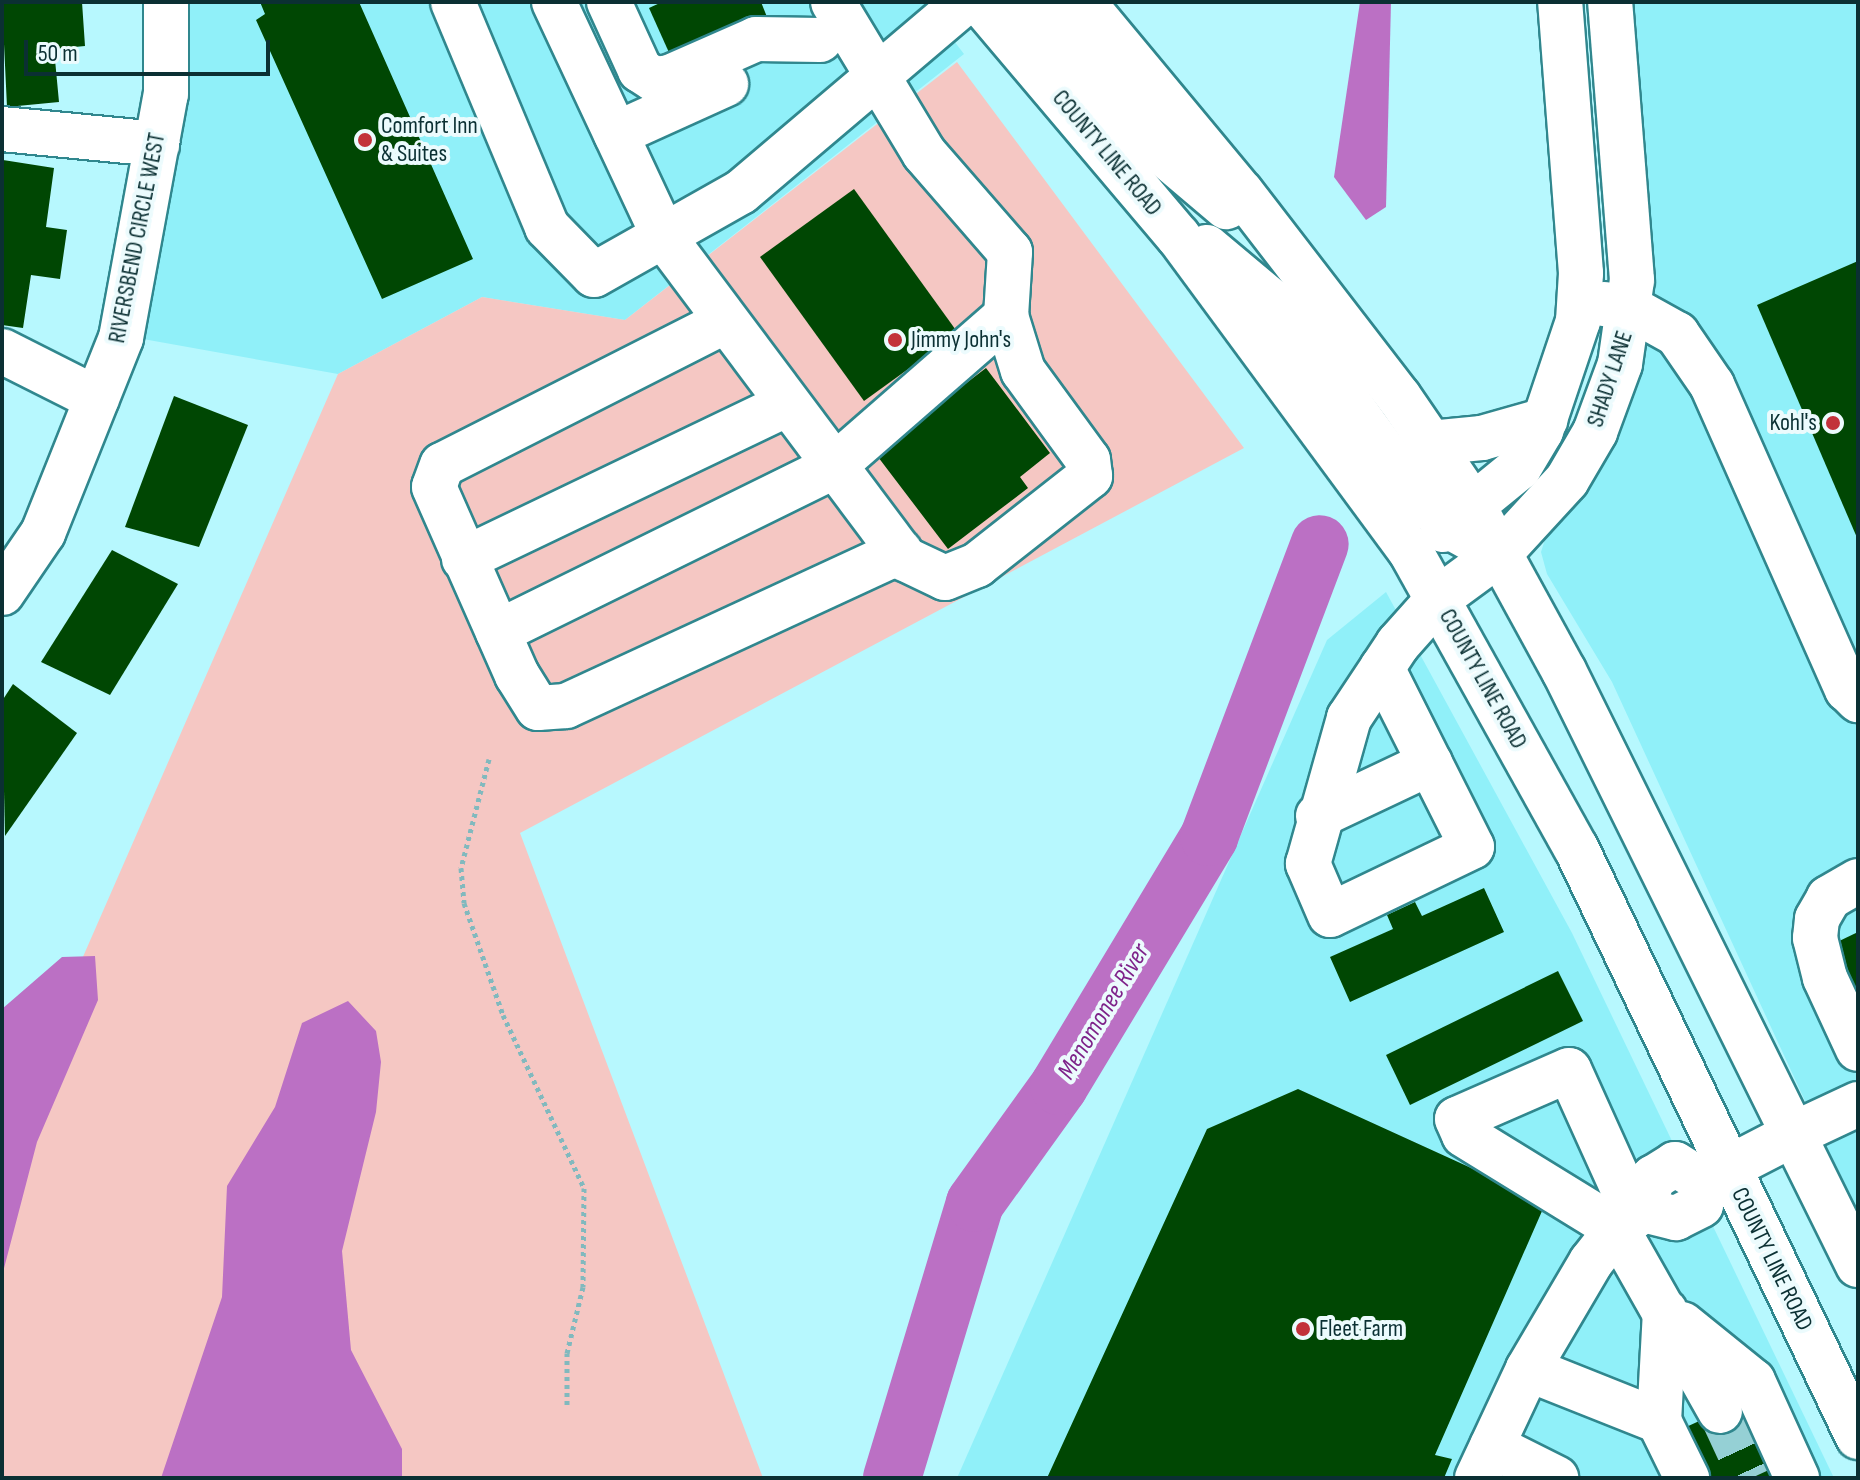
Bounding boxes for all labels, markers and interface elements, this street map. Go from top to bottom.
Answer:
scale bar [28,24,274,74]
text: 50 m [38,39,78,68]
street label: COUNTY LINE ROAD [1046,84,1168,222]
place label: Comfort Inn & Suites [381,112,478,168]
street label: RIVERSBEND CIRCLE WEST [103,130,171,346]
marker: Comfort Inn & Suites [356,131,374,149]
place label: Jimmy John's [911,326,1011,354]
street label: SHADY LANE [1581,327,1639,431]
marker: Jimmy John's [886,331,904,349]
place label: Kohl's [1769,409,1817,437]
marker: Kohl's [1824,414,1842,432]
street label: COUNTY LINE ROAD [1433,604,1533,754]
water label: Menomonee River [1051,939,1157,1085]
street label: COUNTY LINE ROAD [1725,1183,1819,1335]
place label: Fleet Farm [1319,1315,1403,1343]
marker: Fleet Farm [1294,1320,1312,1338]

